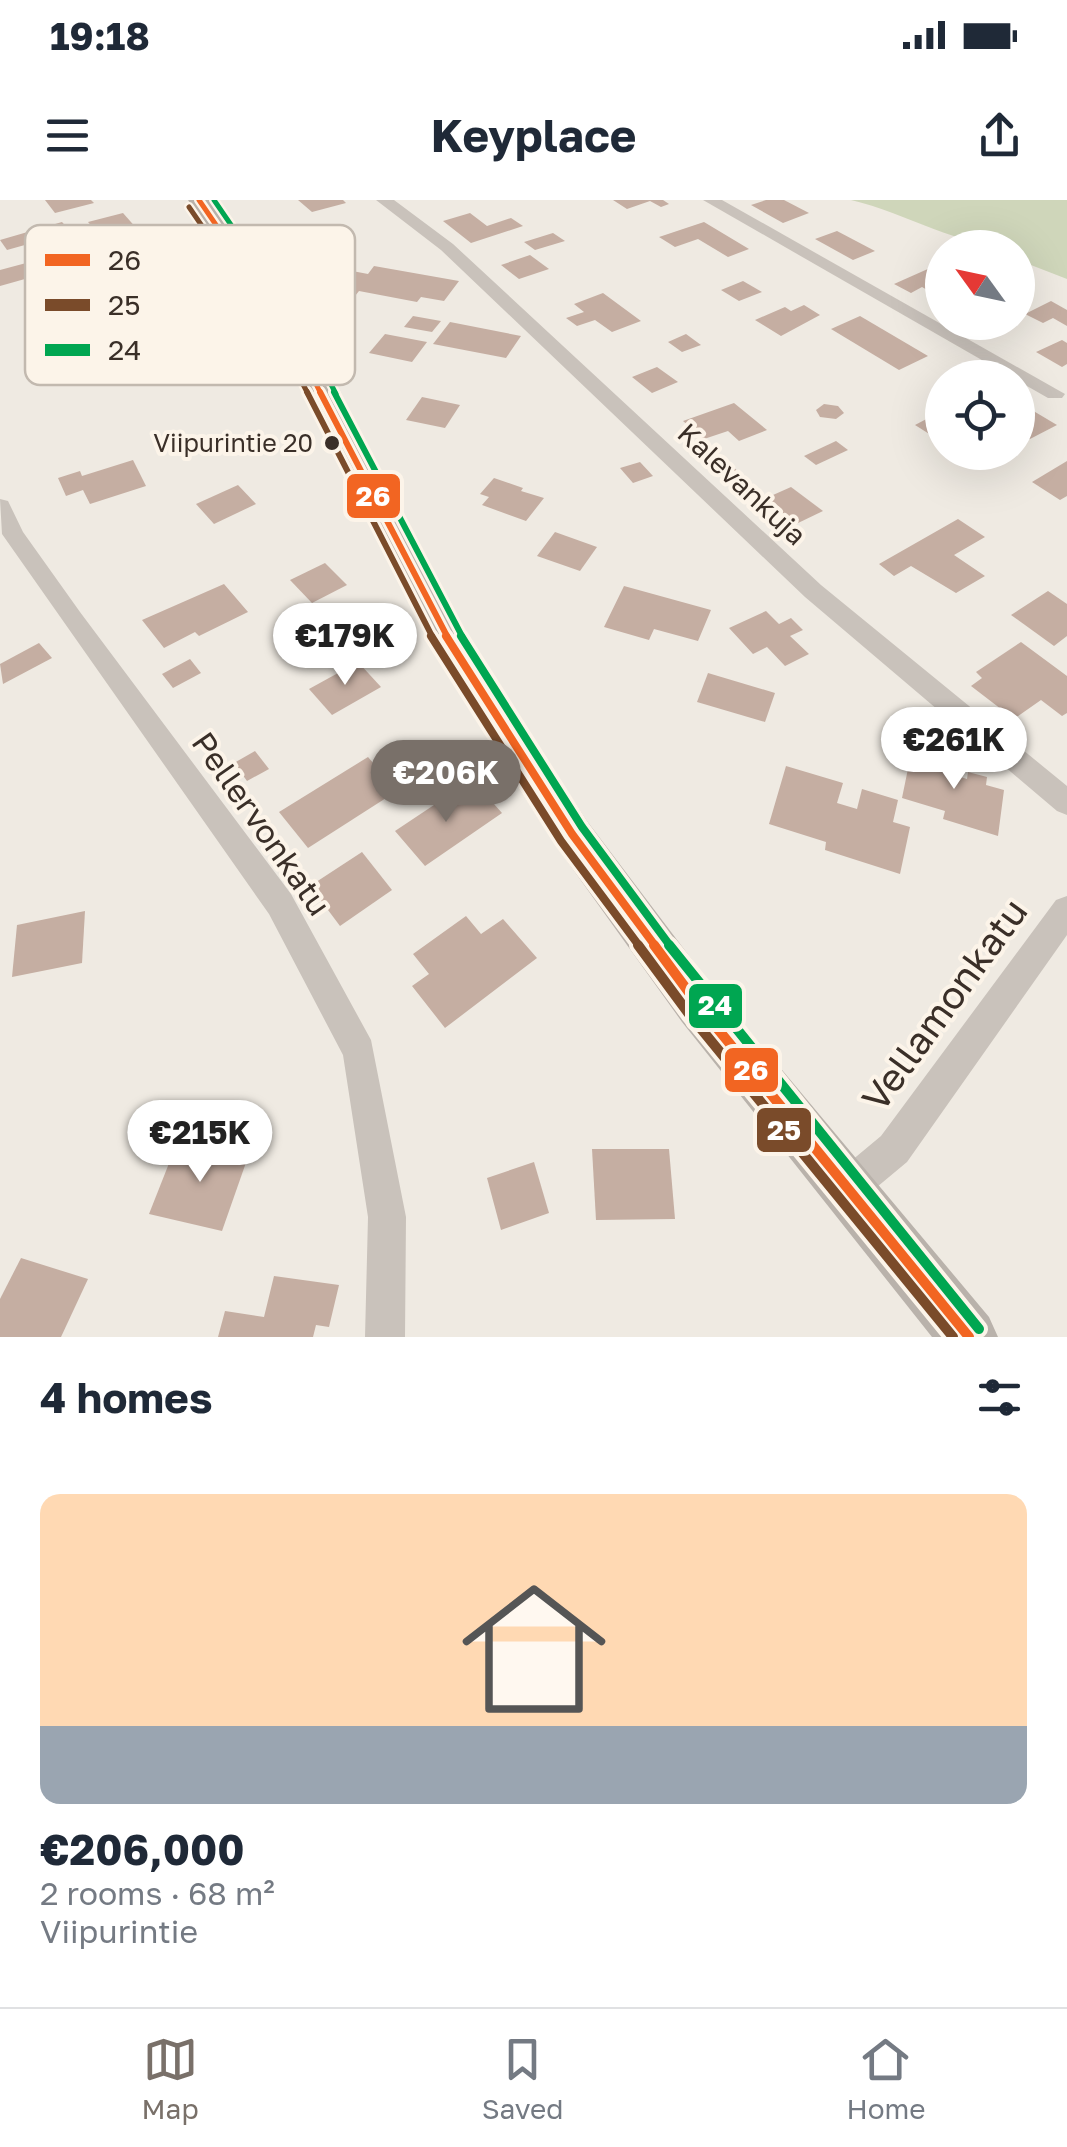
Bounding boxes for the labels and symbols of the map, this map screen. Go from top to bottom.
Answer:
legend [25,225,355,385]
north arrow [925,230,1035,340]
text: 26 [108,243,141,276]
text: 25 [108,288,140,321]
text: 24 [108,333,141,366]
street label: Kalevankuja [671,416,813,551]
place label: Viipurintie 20 [153,427,313,458]
marker: Viipurintie 20 [322,433,342,453]
line badge: 26 [345,472,402,520]
text: 26 [356,479,390,512]
pin: €179K [275,603,415,688]
pin: €261K [884,707,1024,792]
street label: Pellervonkatu [185,724,339,922]
pin: €206K [376,740,516,825]
street label: Vellamonkatu [852,889,1036,1119]
line badge: 24 [687,982,744,1030]
text: 24 [698,988,732,1021]
line badge: 26 [723,1046,780,1094]
text: 26 [734,1053,768,1086]
pin: €215K [130,1100,270,1185]
line badge: 25 [755,1106,813,1154]
text: 25 [767,1113,801,1146]

